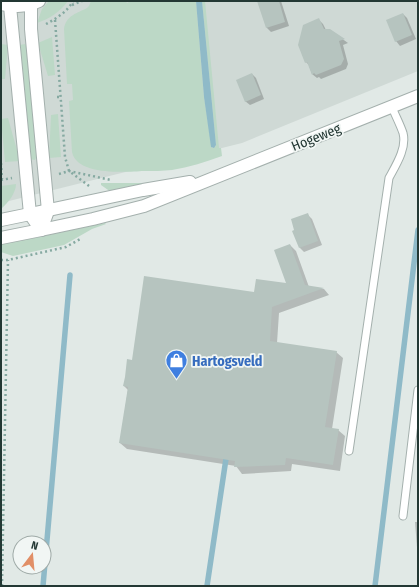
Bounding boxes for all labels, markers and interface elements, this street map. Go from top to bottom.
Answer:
street label: Hogeweg [289,120,344,155]
shop icon: Hartogsveld [163,348,189,381]
place label: Hartogsveld [192,353,262,370]
north arrow [12,535,52,575]
text: N [30,539,40,553]

